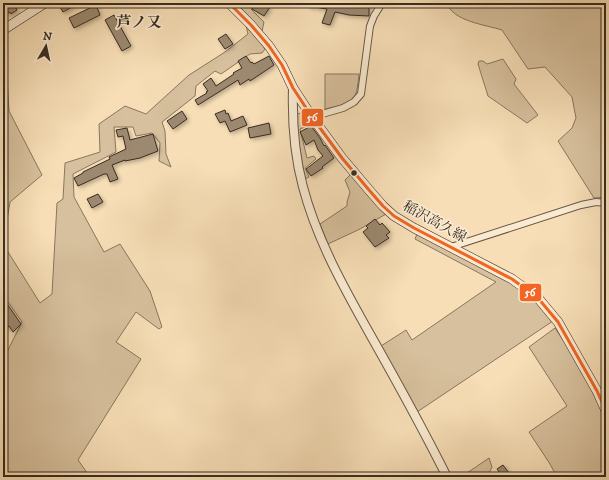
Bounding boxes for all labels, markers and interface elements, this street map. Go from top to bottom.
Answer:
district label: 芦ノ又 [116,13,162,32]
north arrow [26,26,66,66]
text: N [42,29,53,45]
line badge: 56 [301,108,324,127]
text: 56 [305,111,319,125]
unlabelled marker [349,168,359,178]
street label: 稲沢高久線 [400,197,469,247]
line badge: 56 [519,283,542,302]
text: 56 [523,286,537,300]

